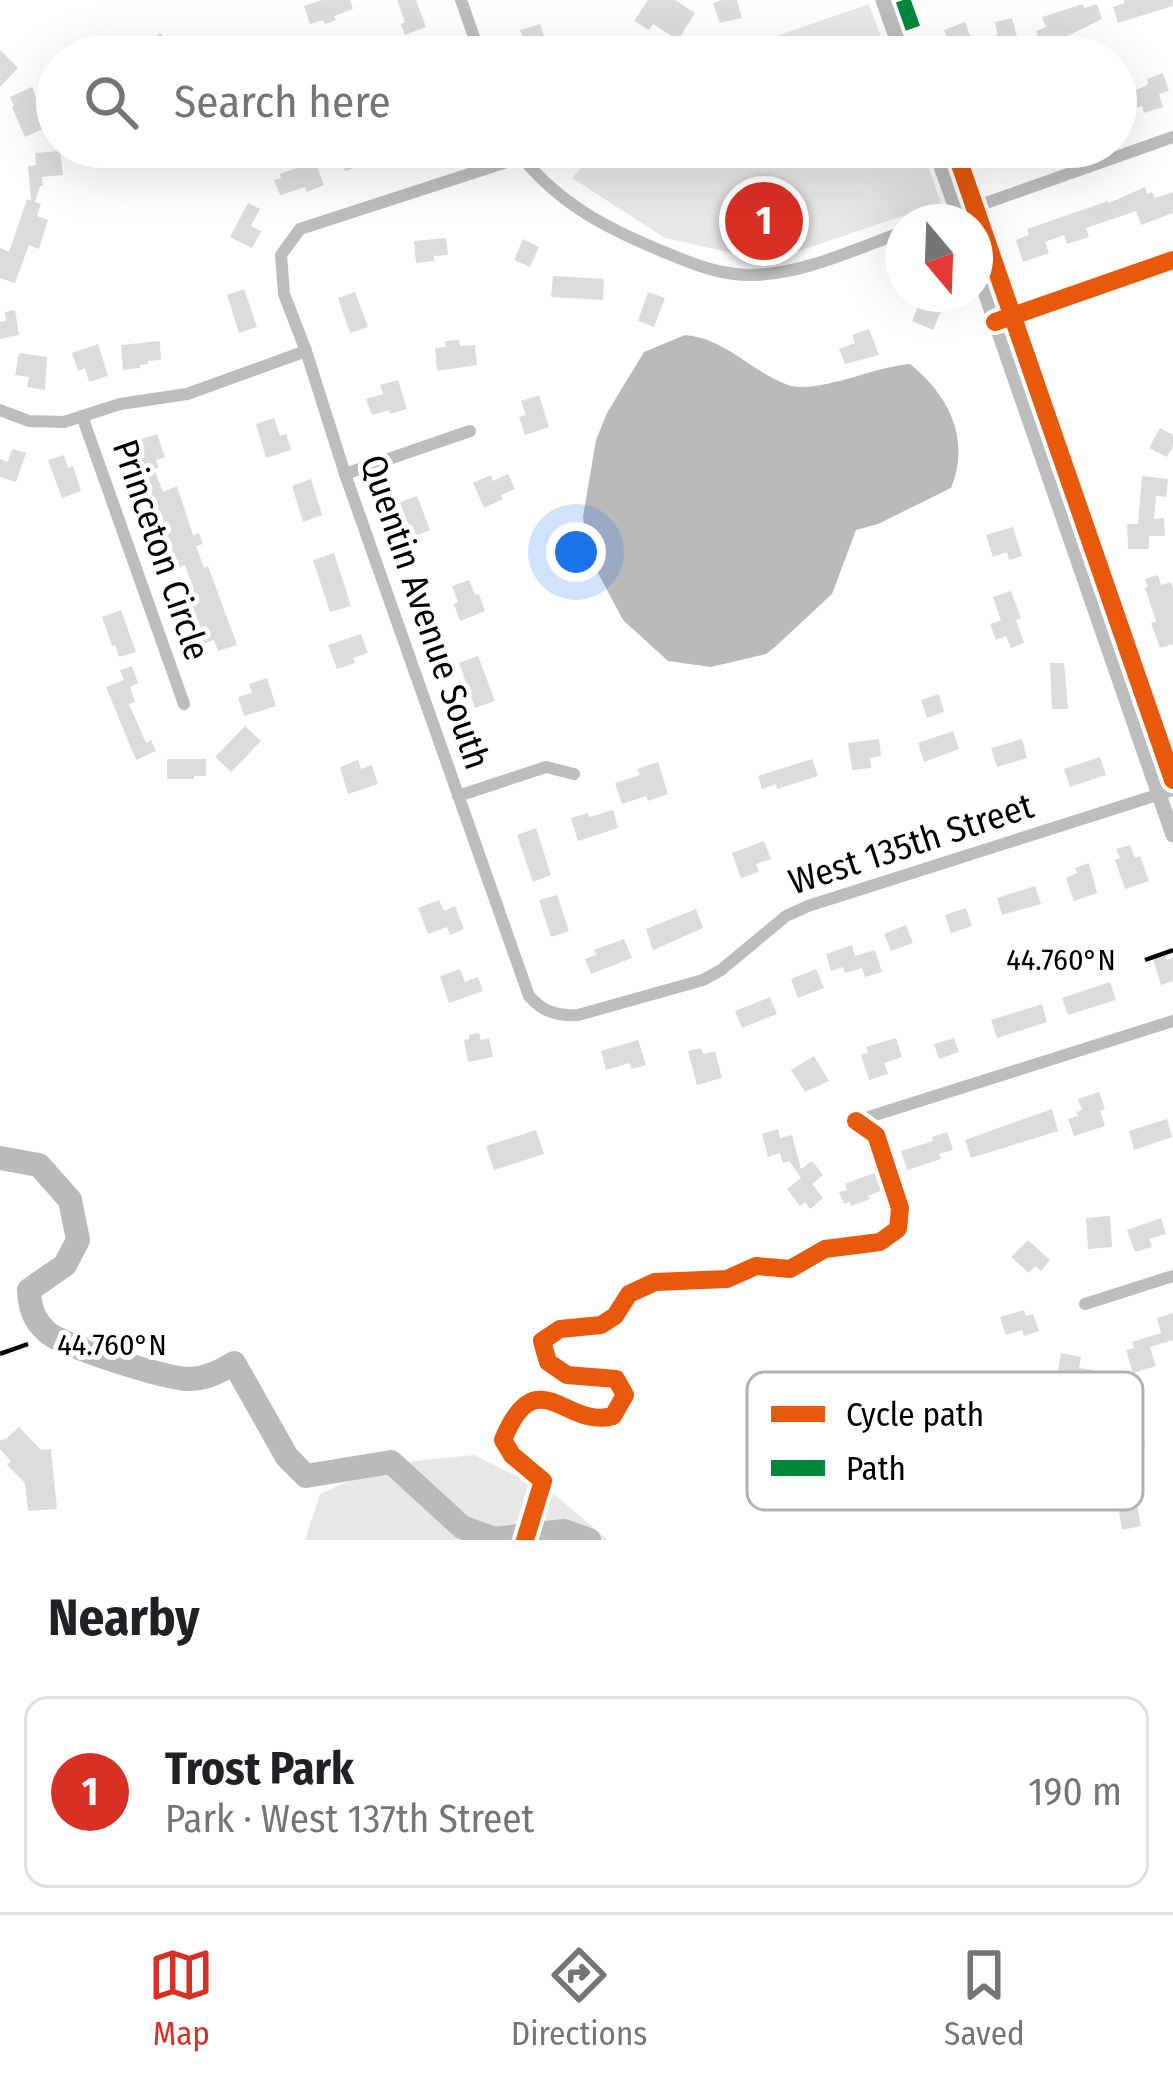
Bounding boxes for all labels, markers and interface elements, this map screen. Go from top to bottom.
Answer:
search box [36,36,1137,168]
icon: search [78,69,144,135]
text: Search here [174,75,391,129]
pin: 1 [725,176,803,266]
north arrow [885,204,993,312]
street label: Princeton Circle [103,434,219,666]
street label: Quentin Avenue South [351,449,499,775]
your location [546,522,606,582]
street label: West 135th Street [783,784,1039,904]
text: 44.760°N [1006,942,1116,978]
text: 44.760°N [57,1327,167,1363]
legend [747,1372,1143,1510]
text: Cycle path [846,1395,984,1435]
text: Path [846,1449,906,1489]
text: Nearby [48,1587,200,1649]
text: Trost Park [165,1742,354,1796]
text: 1 [82,1769,98,1815]
text: 190 m [1028,1769,1122,1815]
text: Park · West 137th Street [165,1796,534,1842]
tab: Map [148,1942,214,2054]
tab: Directions [511,1942,647,2054]
tab: Saved [944,1942,1025,2054]

